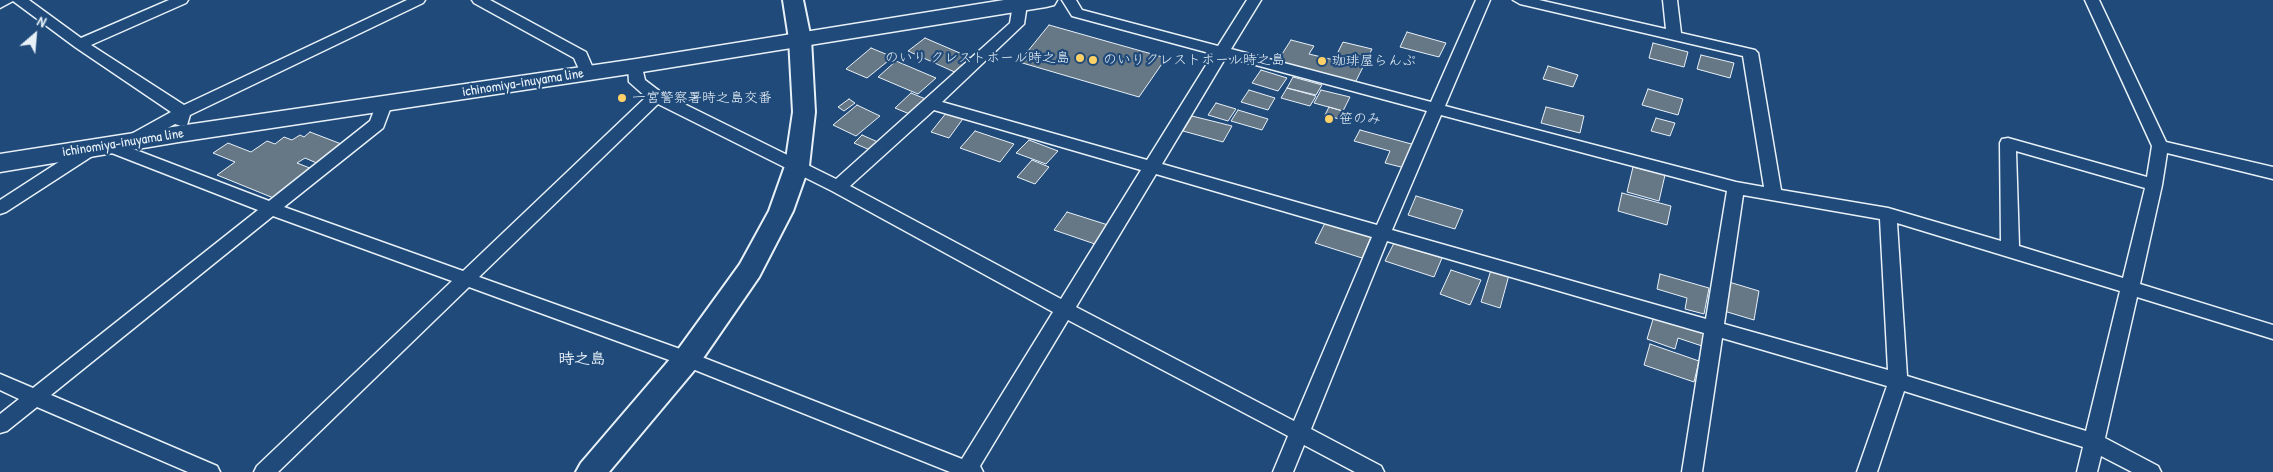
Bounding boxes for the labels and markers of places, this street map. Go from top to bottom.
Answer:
place label: のいり クレストホール時之島 [885,50,1070,66]
marker: のいり クレストホール時之島 [1074,52,1086,64]
place label: のいりクレストホール時之島 [1103,52,1285,68]
place label: 珈琲屋らんぷ [1332,53,1416,69]
marker: のいりクレストホール時之島 [1087,54,1099,66]
marker: 珈琲屋らんぷ [1316,55,1328,67]
place label: 一宮警察署時之島交番 [632,90,772,106]
marker: 一宮警察署時之島交番 [616,92,628,104]
place label: 笹のみ [1339,111,1381,127]
marker: 笹のみ [1323,113,1335,125]

